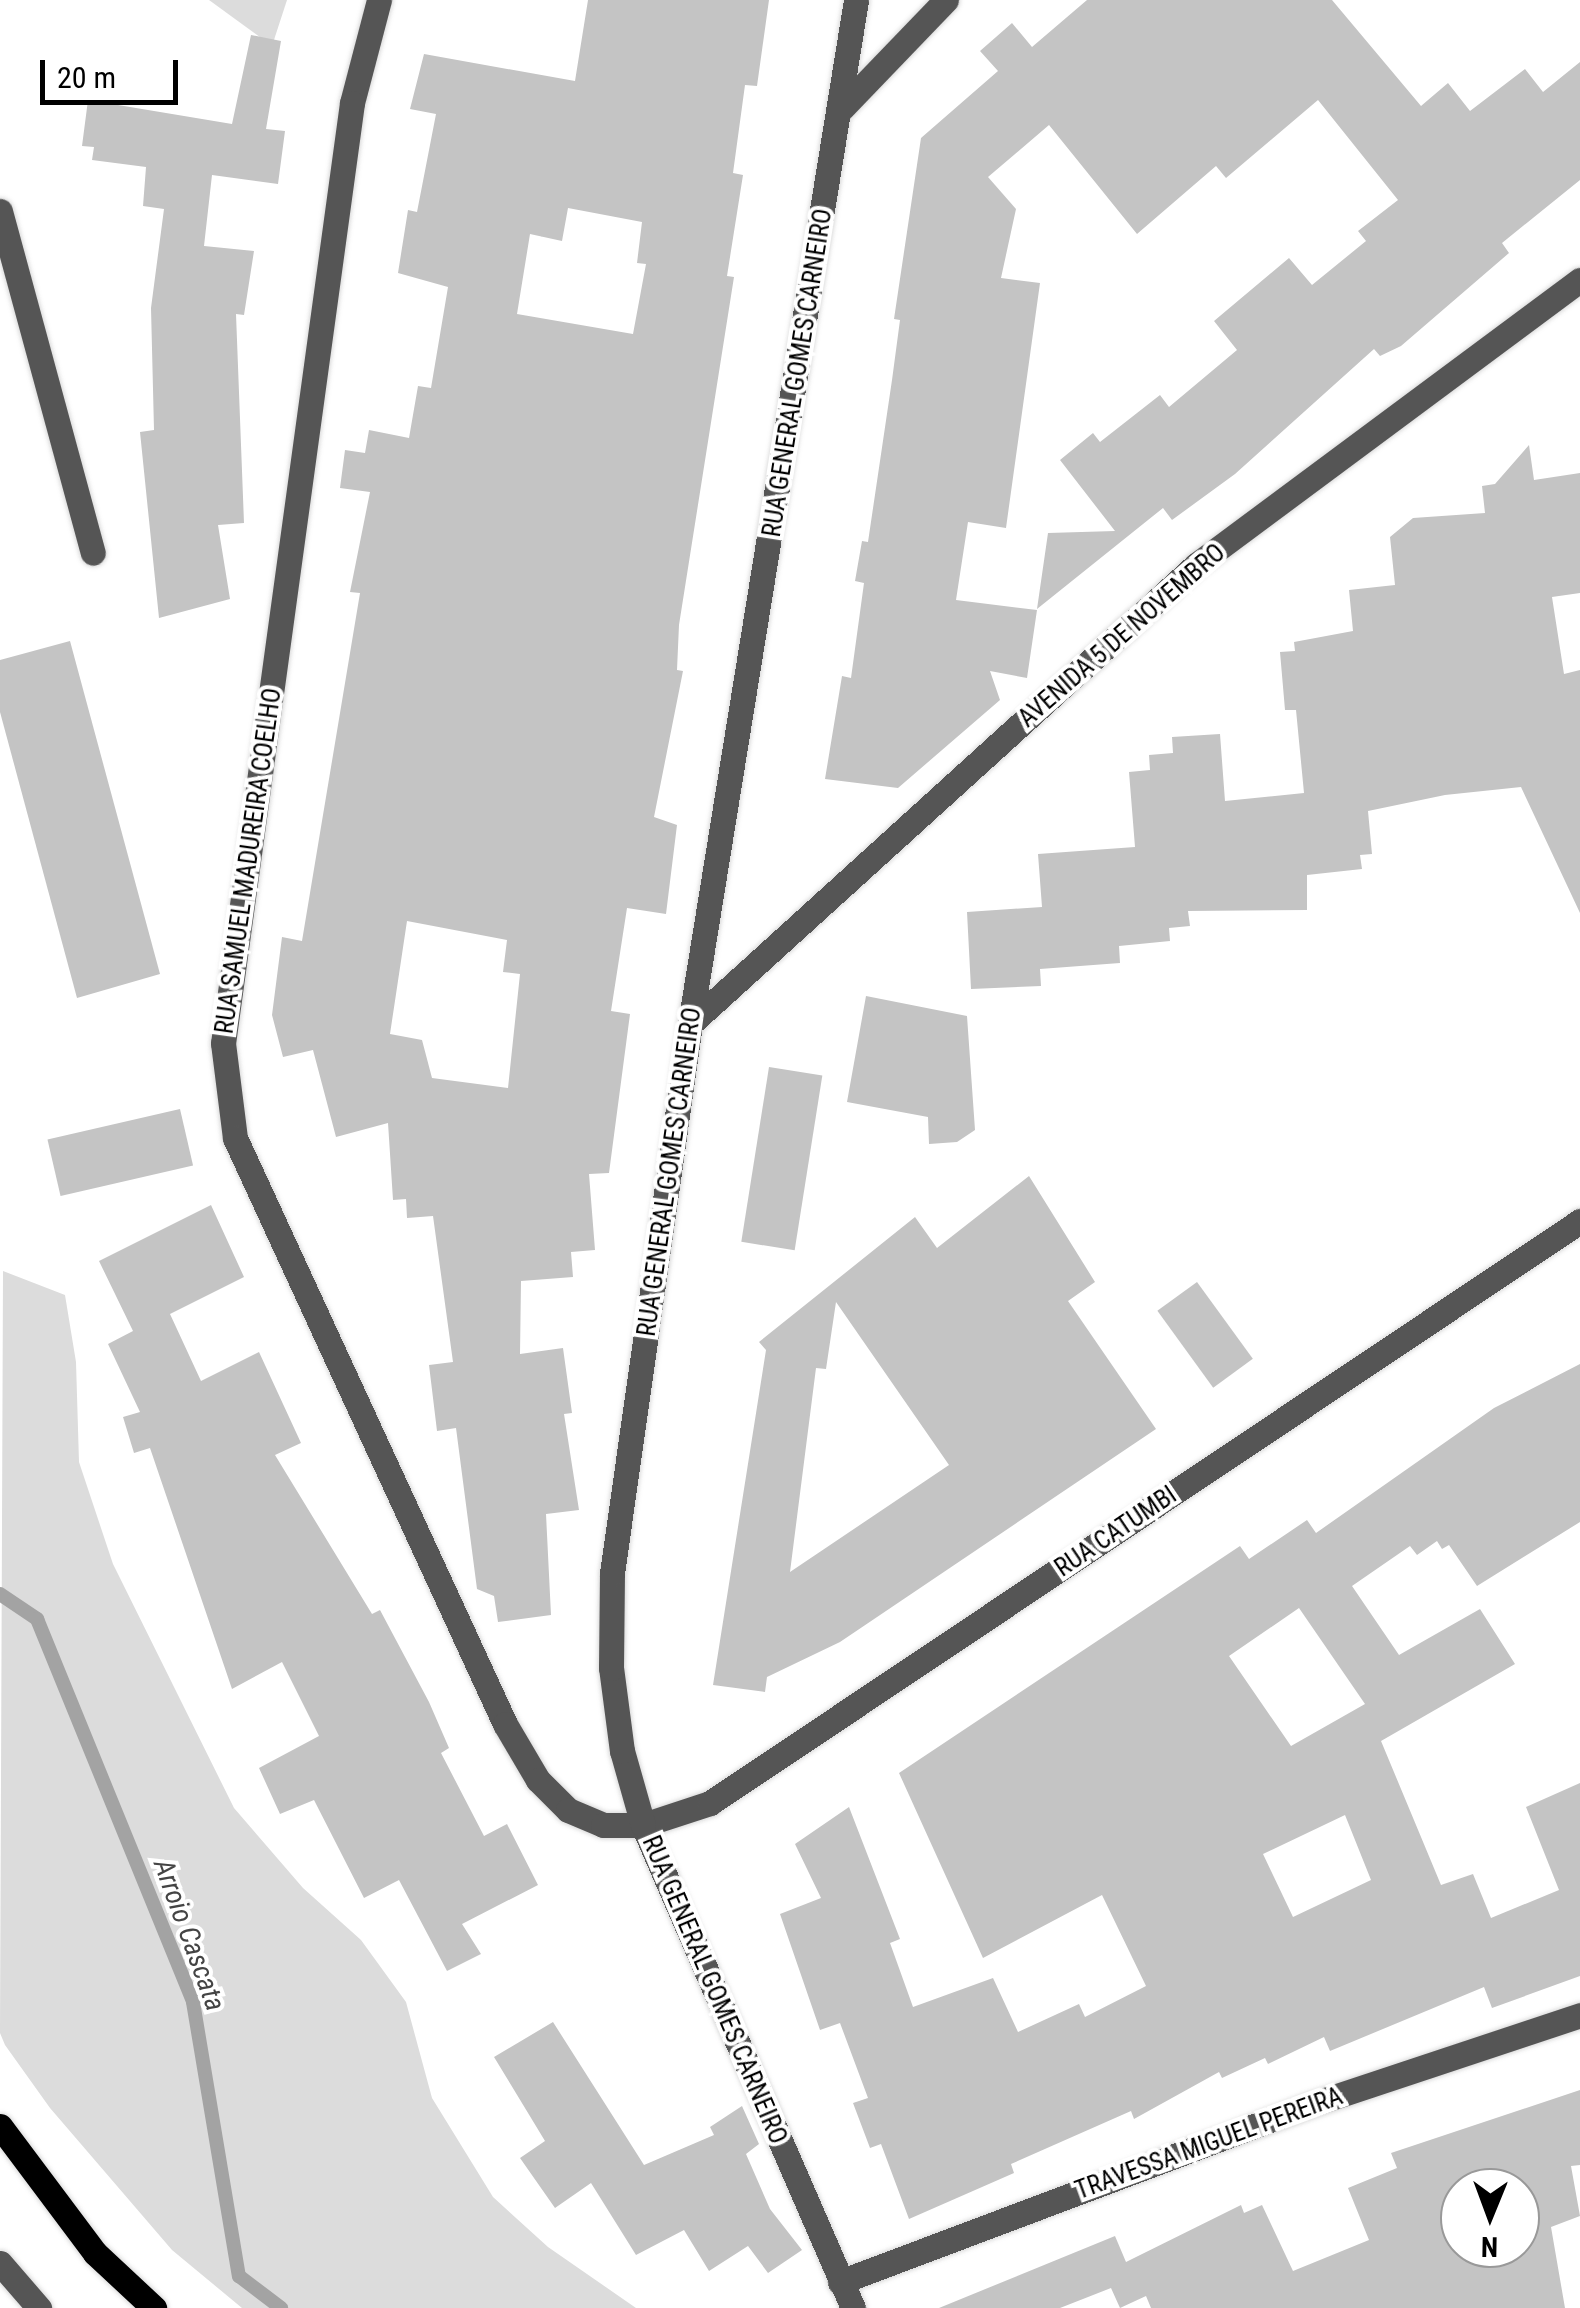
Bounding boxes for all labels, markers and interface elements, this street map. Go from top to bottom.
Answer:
scale bar [45,40,182,102]
text: 20 m [57,60,116,95]
street label: RUA GENERAL GOMES CARNEIRO [757,207,839,539]
street label: AVENIDA 5 DE NOVEMBRO [1013,538,1231,734]
street label: RUA SAMUEL MADUREIRA COELHO [210,686,288,1036]
street label: RUA GENERAL GOMES CARNEIRO [632,1006,708,1338]
street label: RUA CATUMBI [1050,1480,1182,1584]
street label: RUA GENERAL GOMES CARNEIRO [635,1831,793,2149]
water label: Arroio Cascata [146,1854,232,2016]
street label: TRAVESSA MIGUEL PEREIRA [1071,2082,1347,2206]
north arrow [1440,2168,1540,2268]
text: N [1481,2230,1498,2263]

